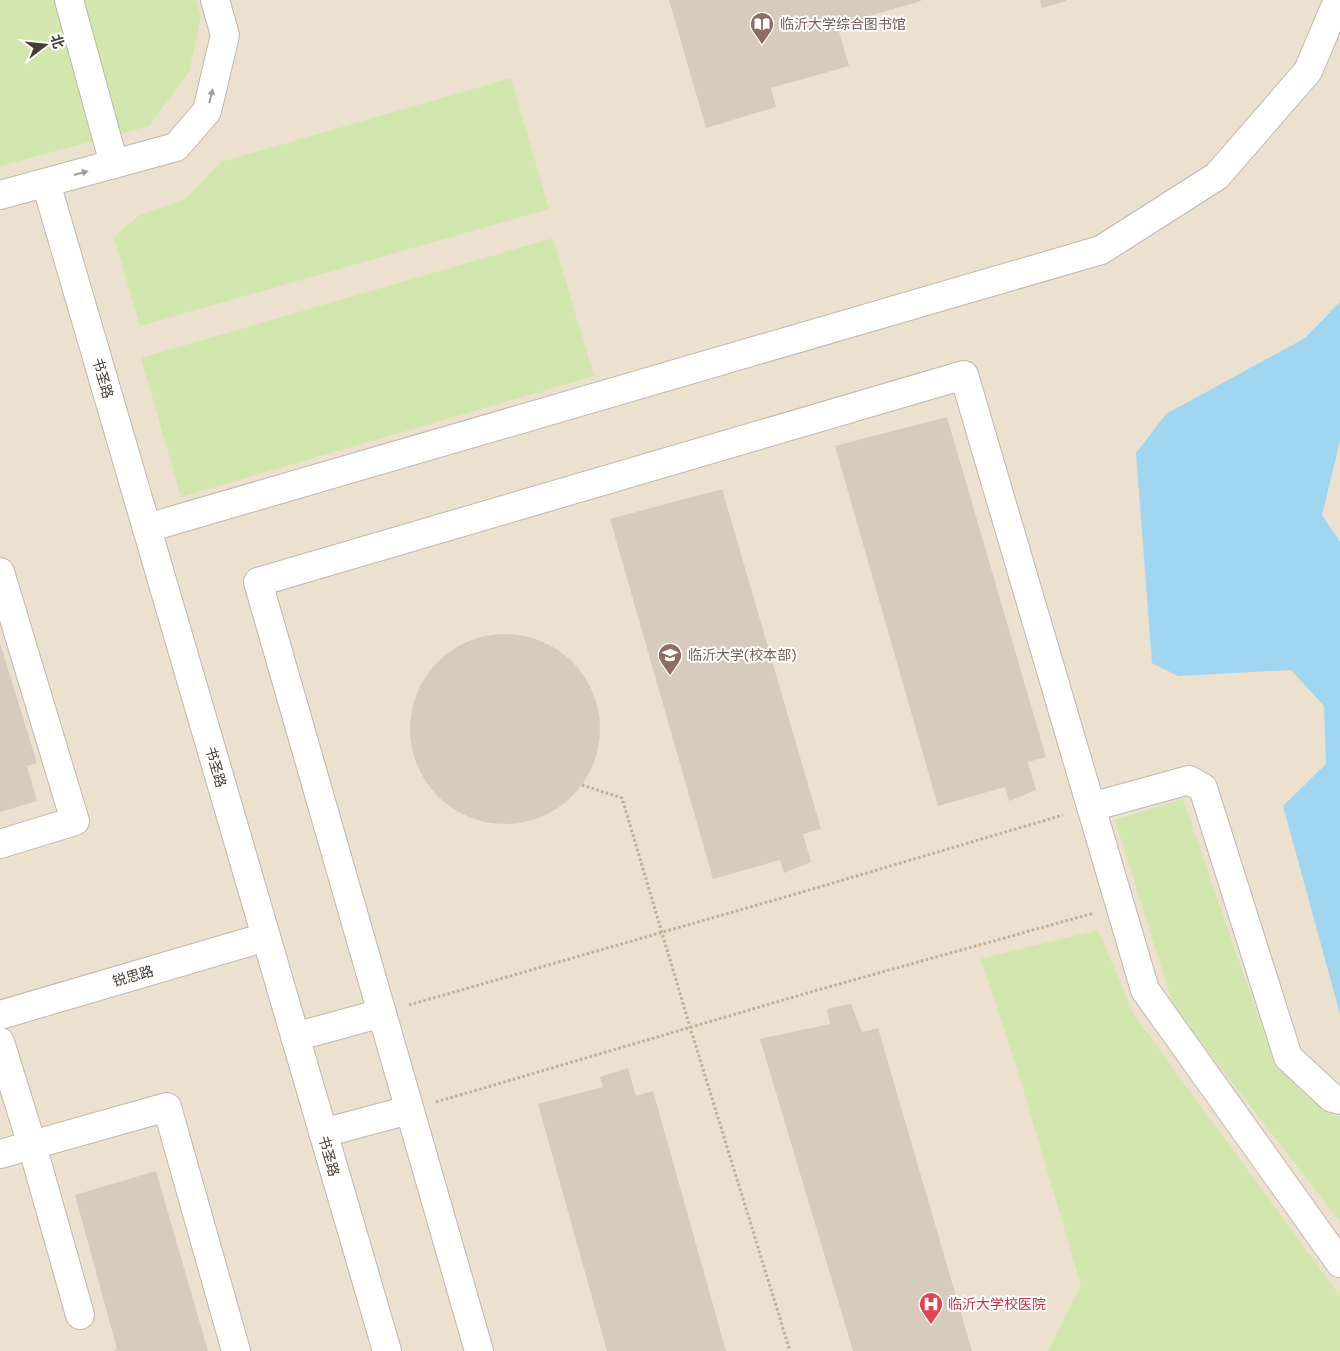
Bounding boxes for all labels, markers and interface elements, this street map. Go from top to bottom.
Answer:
library icon: 临沂大学综合图书馆 [749,11,775,45]
place label: 临沂大学综合图书馆 [780,15,906,33]
north arrow [20,20,70,70]
text: 北 [47,32,68,51]
one-way arrow [207,88,215,103]
one-way arrow [73,169,88,177]
street label: 书圣路 [89,355,117,401]
school or university icon: 临沂大学(校本部) [657,642,683,676]
place label: 临沂大学(校本部) [688,646,796,664]
street label: 书圣路 [202,744,230,790]
street label: 锐思路 [110,962,156,990]
street label: 书圣路 [315,1133,343,1179]
hospital icon: 临沂大学校医院 [918,1291,944,1325]
place label: 临沂大学校医院 [948,1295,1046,1313]

